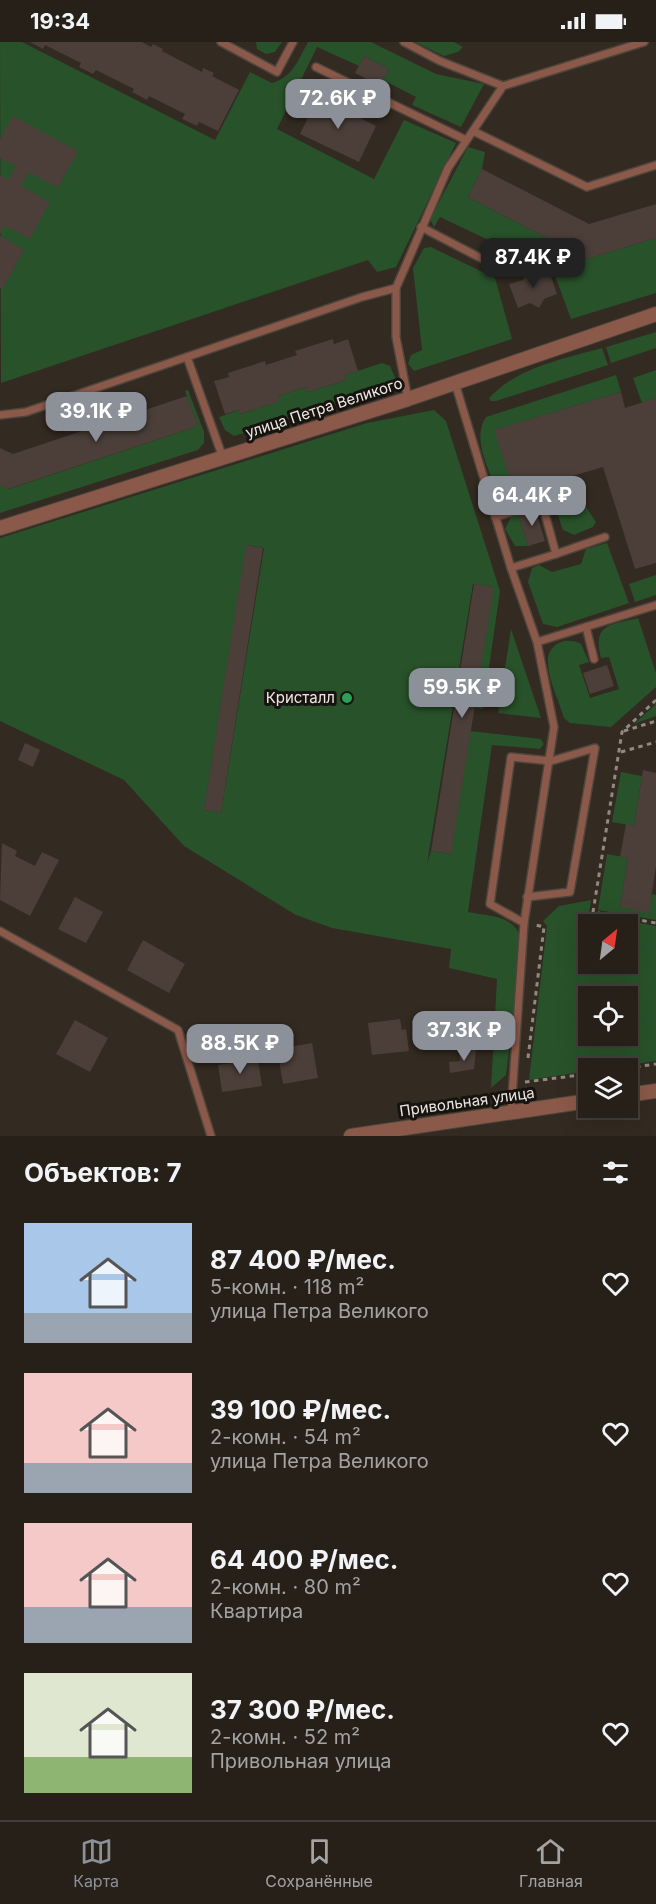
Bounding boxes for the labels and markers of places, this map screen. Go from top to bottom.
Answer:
pin: 72.6K ₽ [283,79,393,130]
pin: 87.4K ₽ [478,238,588,289]
pin: 39.1K ₽ [41,392,151,443]
pin: 64.4K ₽ [477,476,587,527]
pin: 59.5K ₽ [407,668,517,719]
place label: Кристалл [266,688,335,707]
marker: Кристалл [340,691,354,705]
pin: 37.3K ₽ [409,1011,519,1062]
pin: 88.5K ₽ [185,1024,295,1075]

